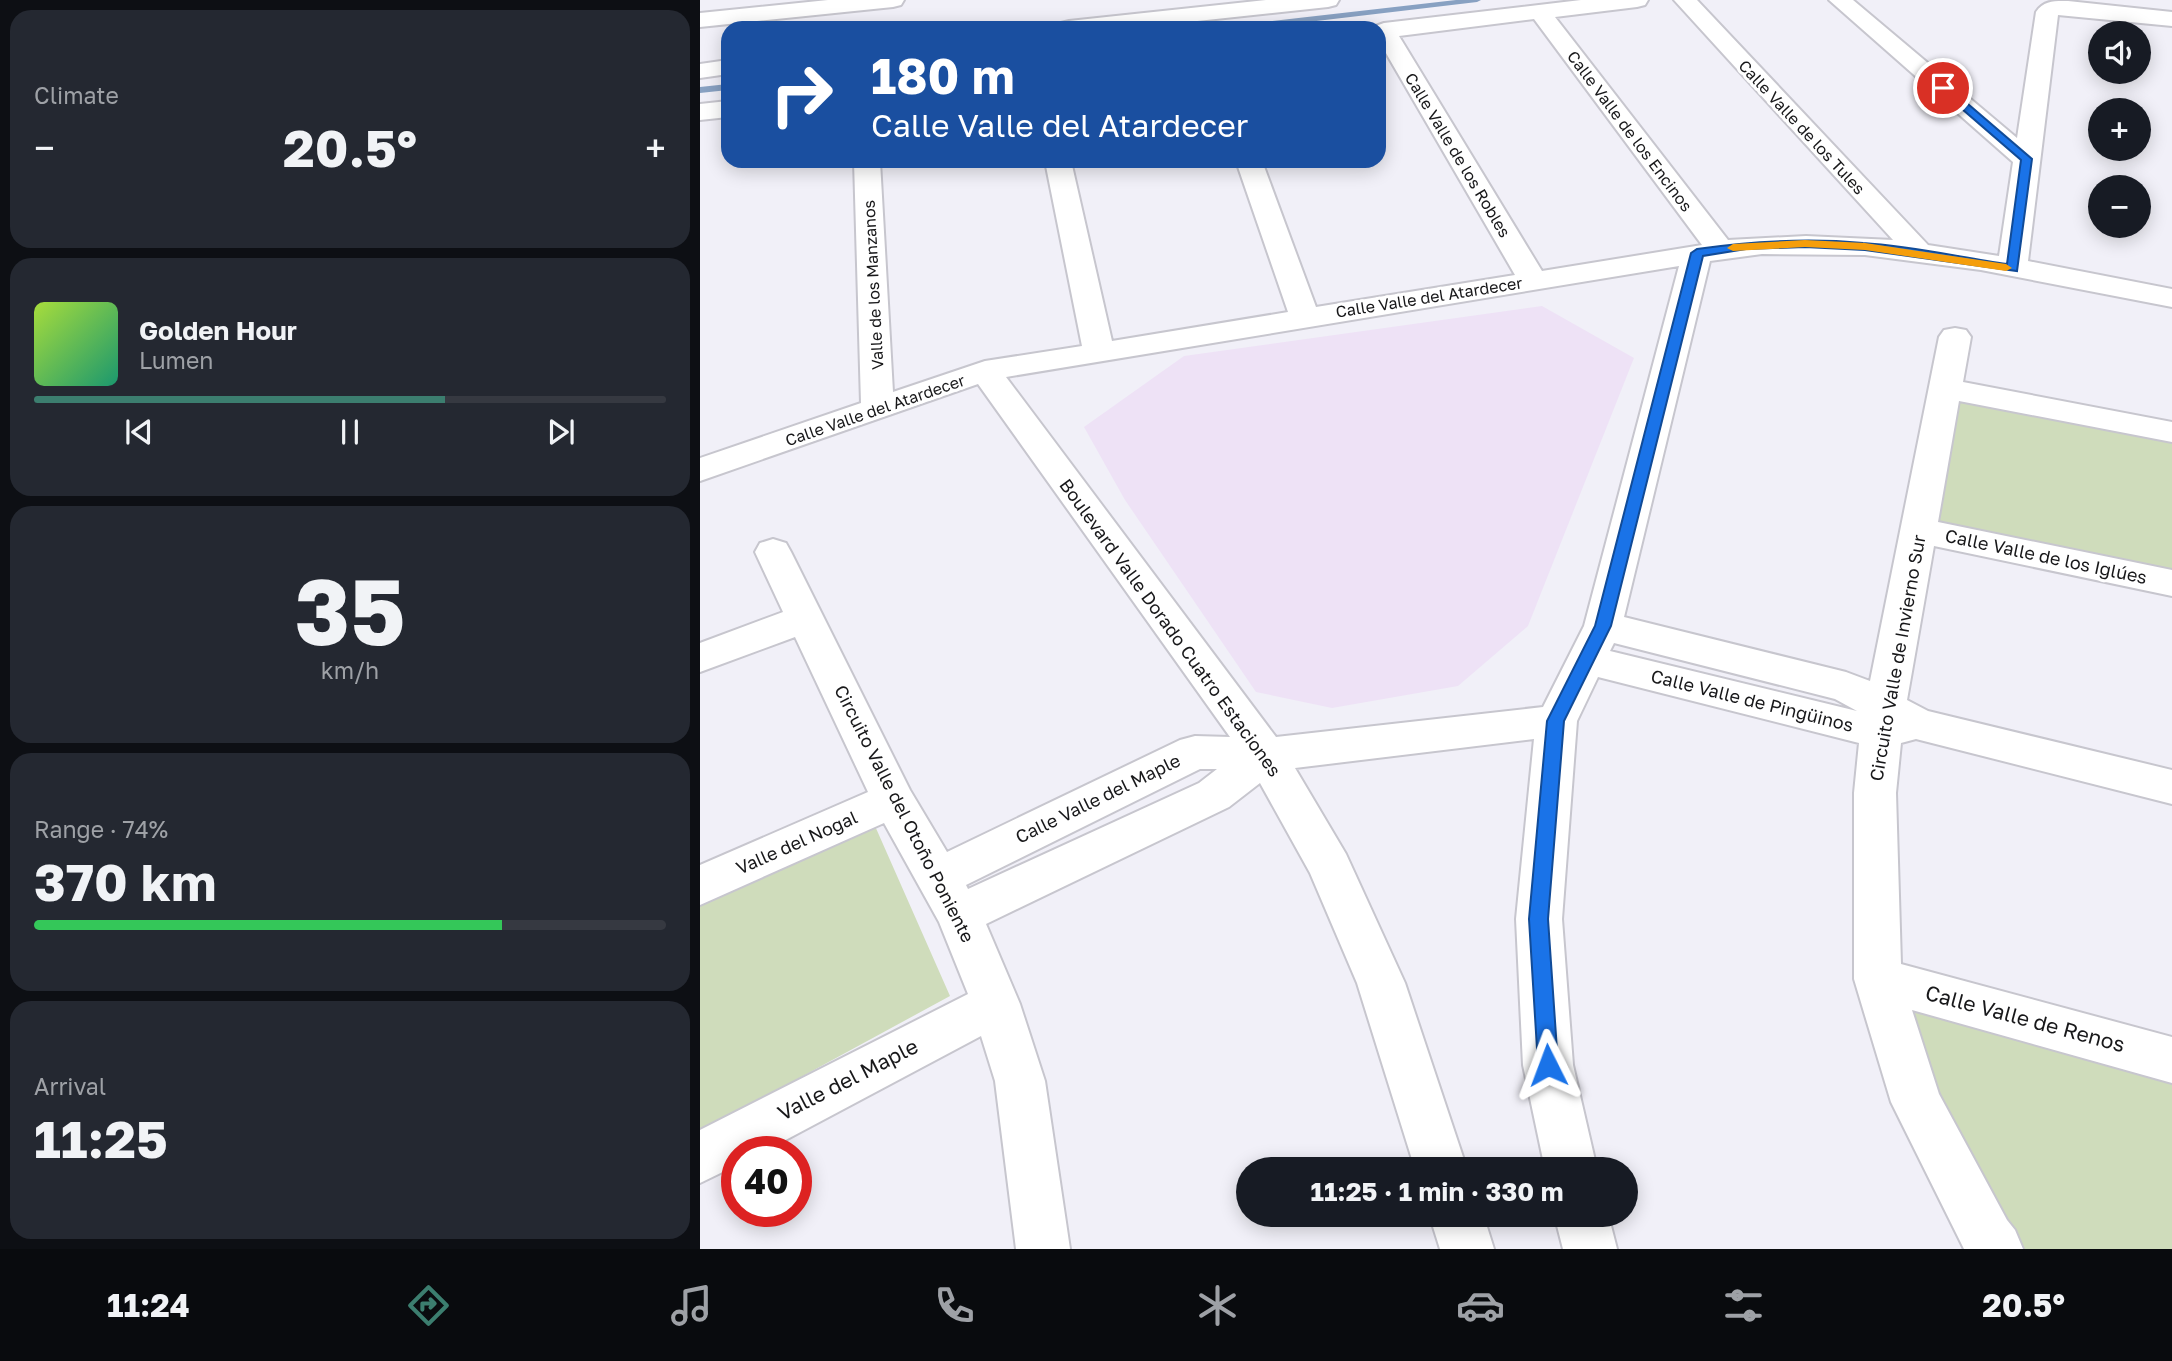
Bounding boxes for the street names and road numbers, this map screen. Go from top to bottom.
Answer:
street label: Calle Valle de los Encinos [1563,47,1697,215]
street label: Calle Valle de los Tules [1735,56,1869,198]
street label: Calle Valle de los Robles [1401,69,1515,241]
street label: Valle de los Manzanos [859,200,887,370]
street label: Calle Valle del Atardecer [1334,272,1524,322]
street label: Calle Valle del Atardecer [783,370,967,450]
street label: Boulevard Valle Dorado Cuatro Estaciones [1055,474,1286,781]
street label: Calle Valle de los Iglúes [1943,524,2149,588]
street label: Circuito Valle de Invierno Sur [1864,533,1930,783]
street label: Calle Valle de Pingüinos [1649,664,1856,736]
street label: Circuito Valle del Otoño Poniente [830,681,980,946]
street label: Calle Valle del Maple [1012,749,1184,848]
street label: Valle del Nogal [732,805,861,879]
street label: Calle Valle de Renos [1923,979,2128,1057]
street label: Valle del Maple [773,1033,922,1126]

